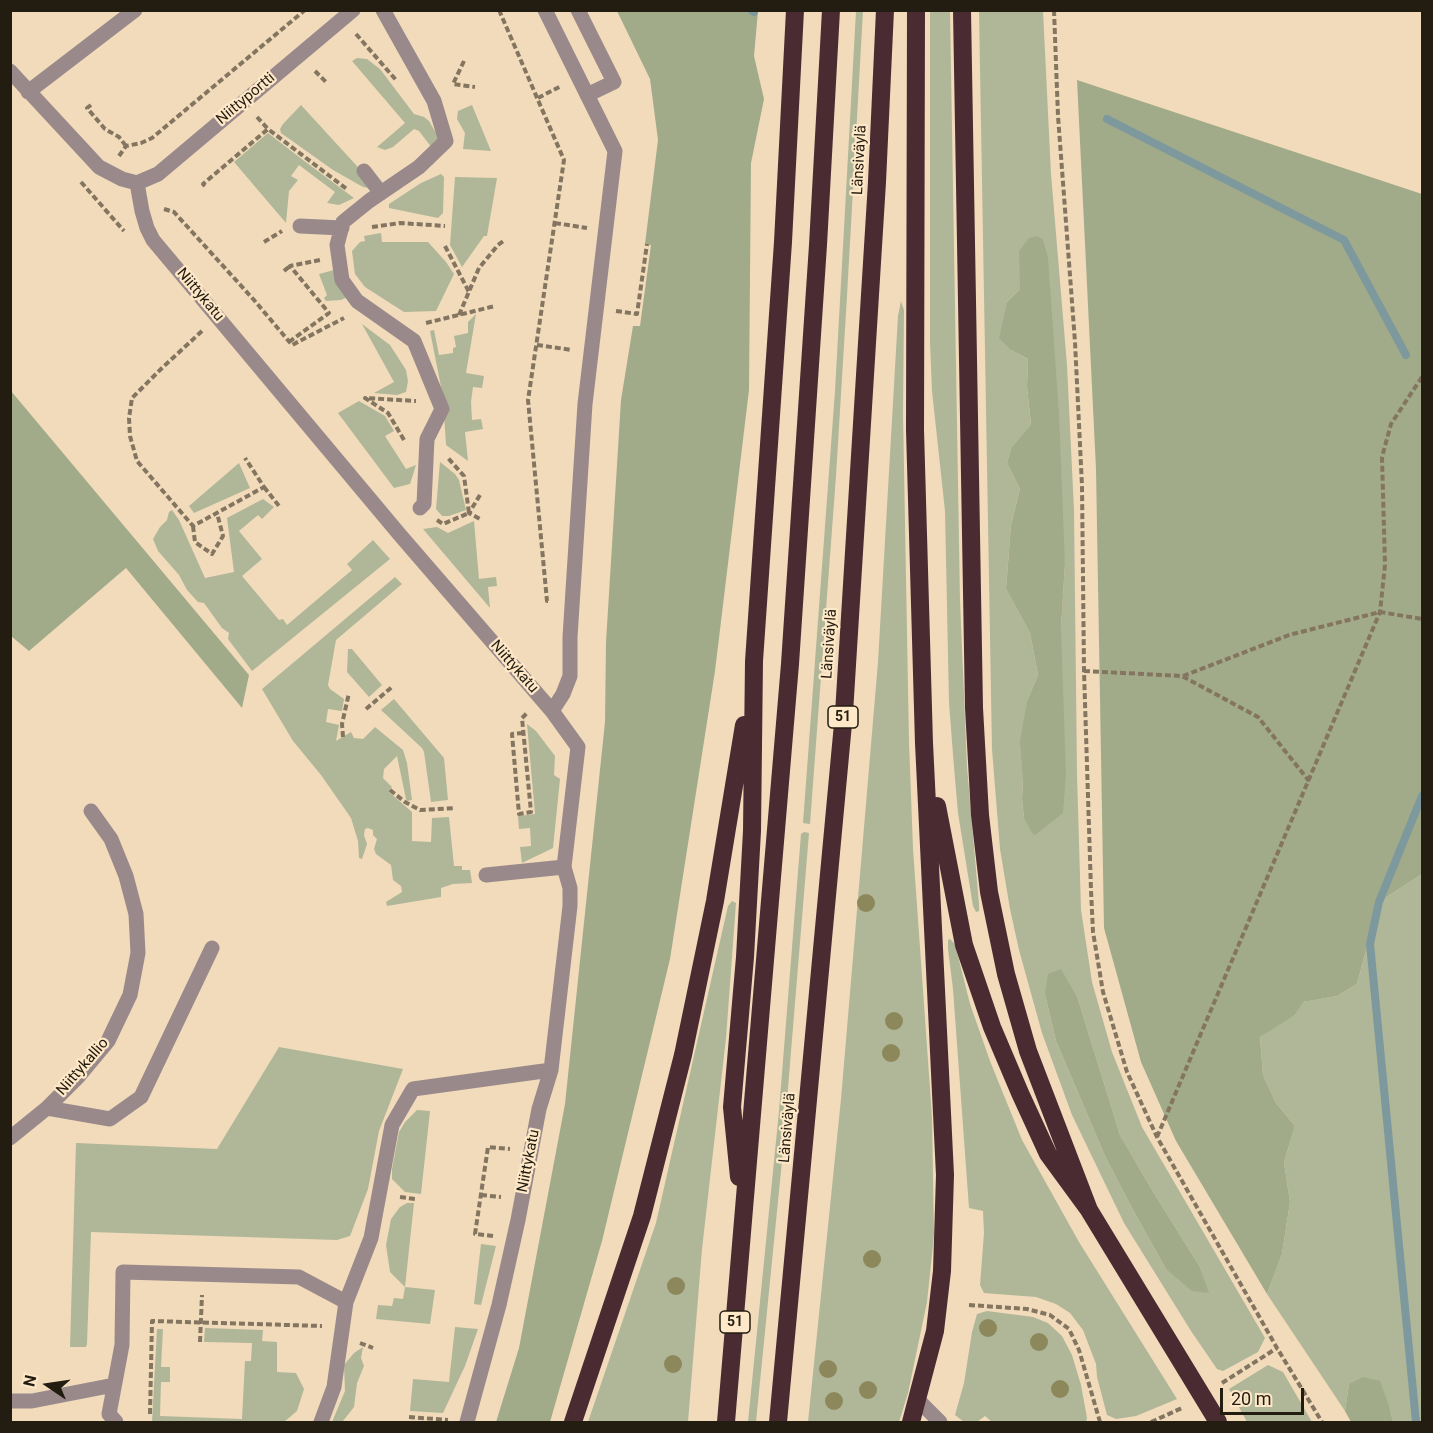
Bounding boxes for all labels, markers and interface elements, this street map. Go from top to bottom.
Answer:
street label: Niittyportti [213,69,279,129]
street label: Länsiväylä [849,125,871,195]
street label: Niittykatu [173,265,227,325]
street label: Länsiväylä [819,608,841,680]
street label: Niittykatu [486,637,542,697]
road number: 51 [828,706,858,728]
street label: Niittykallio [53,1035,113,1099]
street label: Länsiväylä [776,1092,800,1164]
street label: Niittykatu [514,1128,544,1194]
road number: 51 [720,1311,750,1333]
north arrow [18,1355,78,1415]
text: N [19,1373,40,1388]
scale bar [1223,1376,1307,1414]
text: 20 m [1231,1388,1271,1409]

